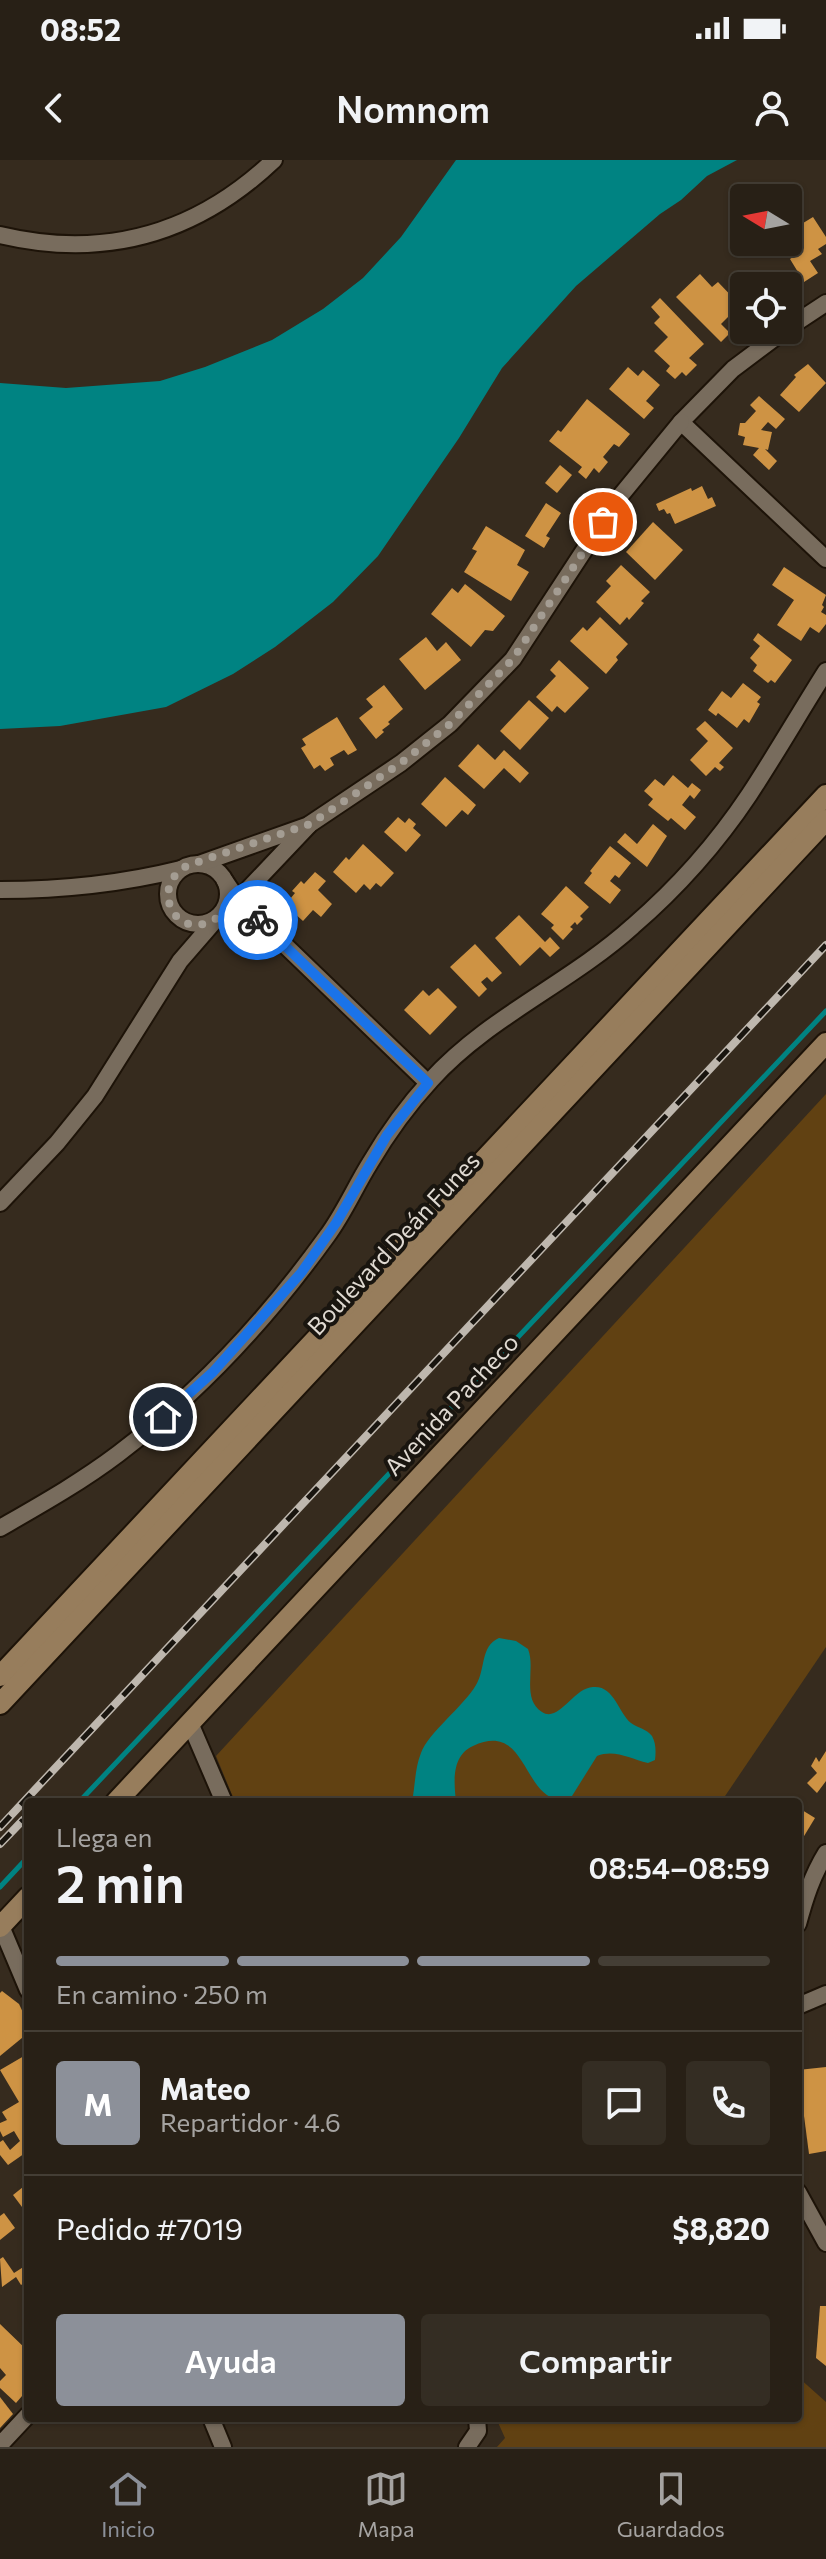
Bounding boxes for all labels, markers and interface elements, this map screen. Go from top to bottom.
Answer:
text: 08:52 [40,10,121,47]
icon: back [32,86,76,130]
text: Nomnom [336,86,490,130]
icon: person [750,86,794,130]
north arrow [730,184,802,256]
map controls [730,184,802,344]
button: locate [730,272,802,344]
pin [569,488,637,556]
icon: bag [581,500,625,544]
courier [218,880,298,960]
icon: bike [236,898,280,942]
street label: Boulevard Deán Funes [301,1146,485,1340]
street label: Avenida Pacheco [378,1327,524,1481]
pin [129,1383,197,1451]
icon: home [141,1395,185,1439]
text: Llega en [56,1821,152,1852]
text: 08:54–08:59 [589,1848,770,1885]
text: 2 min [56,1850,185,1914]
text: En camino · 250 m [56,1978,268,2009]
button: chat [582,2061,666,2145]
button: phone [686,2061,770,2145]
text: Mateo [160,2069,251,2106]
text: M [84,2085,112,2122]
text: Repartidor · 4.6 [160,2106,341,2137]
text: Pedido #7019 [56,2209,243,2246]
text: $8,820 [672,2209,770,2246]
button: Ayuda [56,2314,405,2406]
button: Compartir [421,2314,770,2406]
tab: Inicio [101,2467,155,2542]
tab: Mapa [358,2467,414,2542]
tab: Guardados [617,2467,725,2542]

